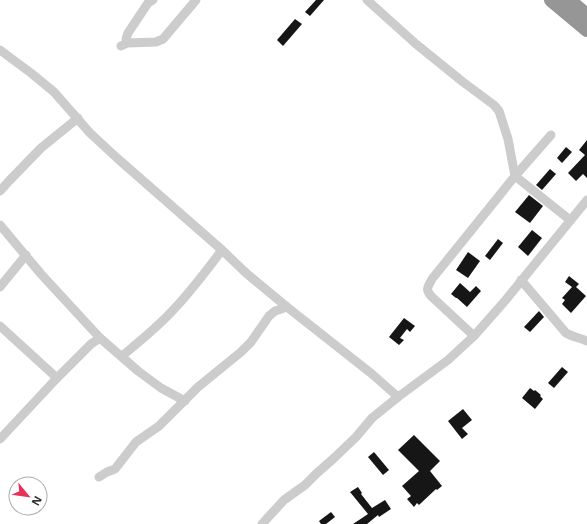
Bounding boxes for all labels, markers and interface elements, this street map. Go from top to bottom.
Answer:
north arrow [8,476,48,516]
text: N [28,494,46,509]

